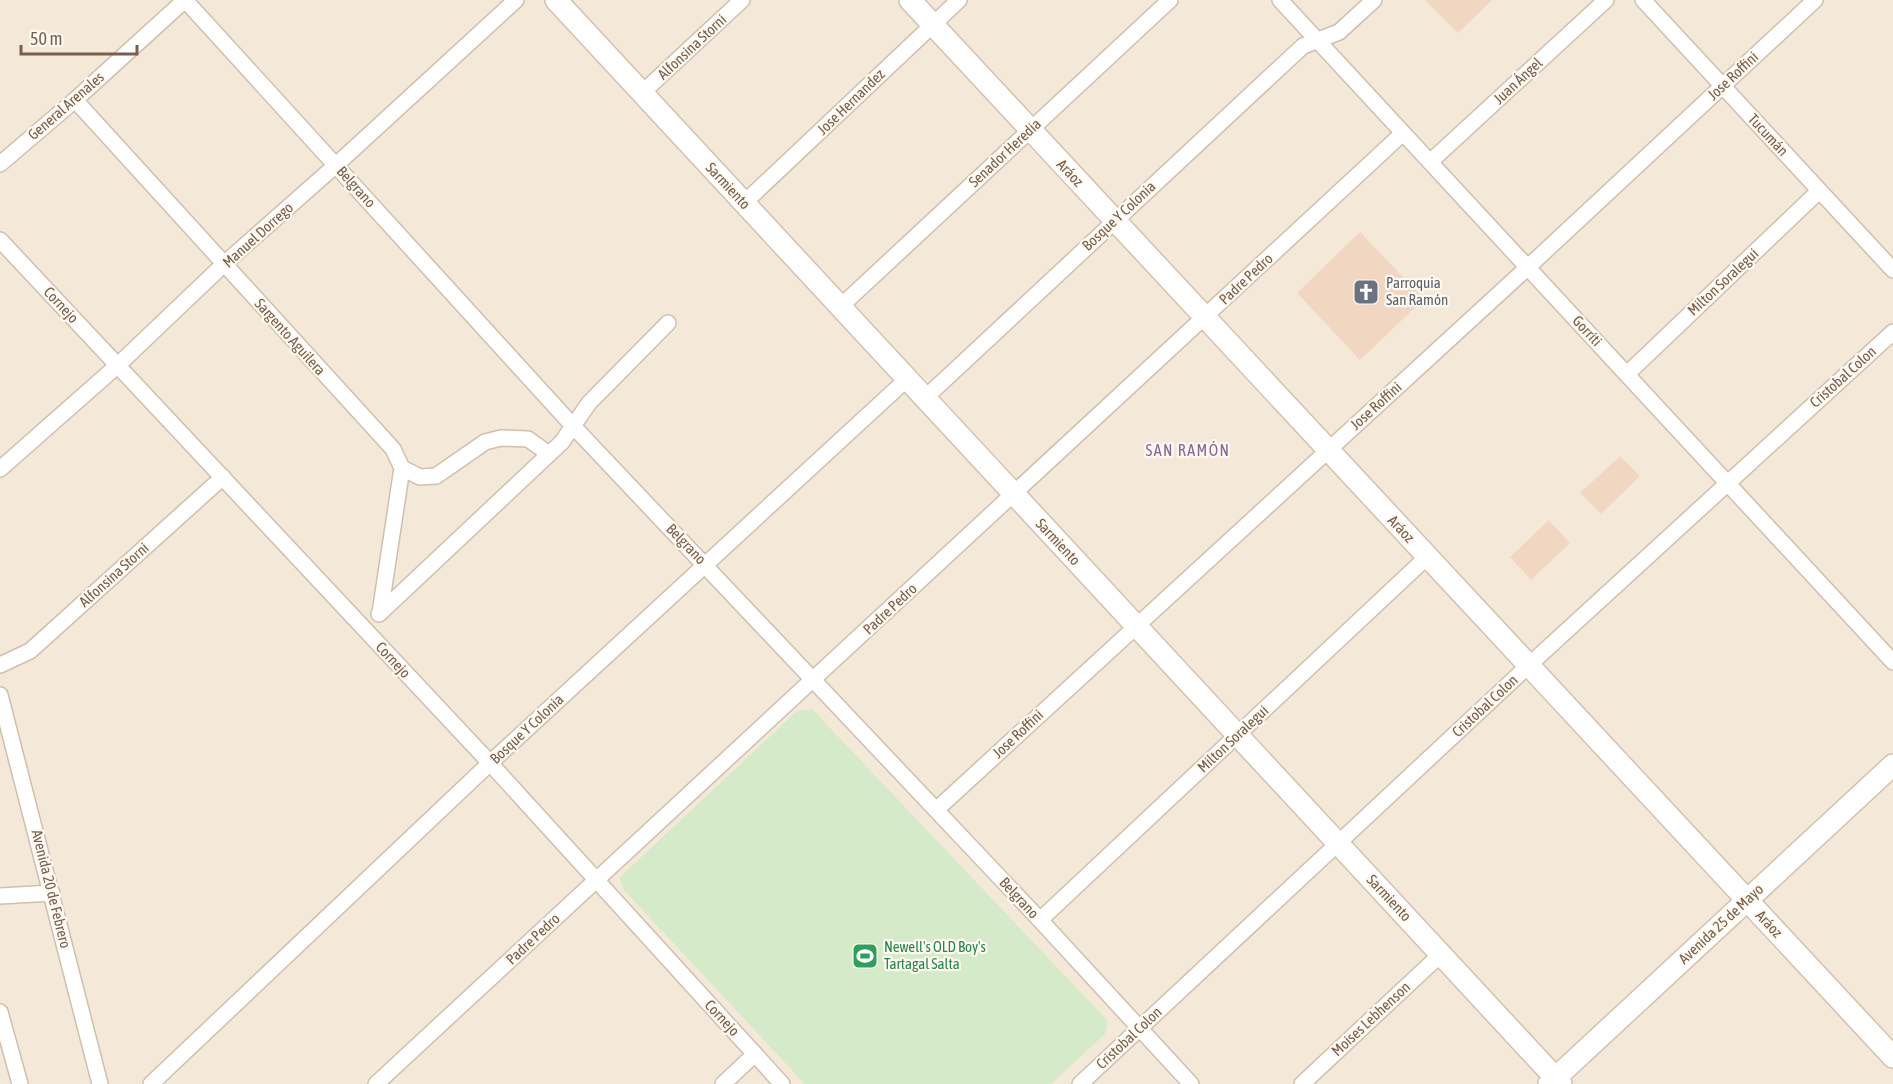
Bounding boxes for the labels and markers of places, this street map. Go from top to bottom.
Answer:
place label: Parroquia San Ramón [1386,274,1448,308]
church icon: Parroquia San Ramón [1351,277,1381,307]
place label: Newell's OLD Boy's Tartagal Salta [884,938,986,972]
sports icon: Newell's OLD Boy's Tartagal Salta [850,941,880,971]

